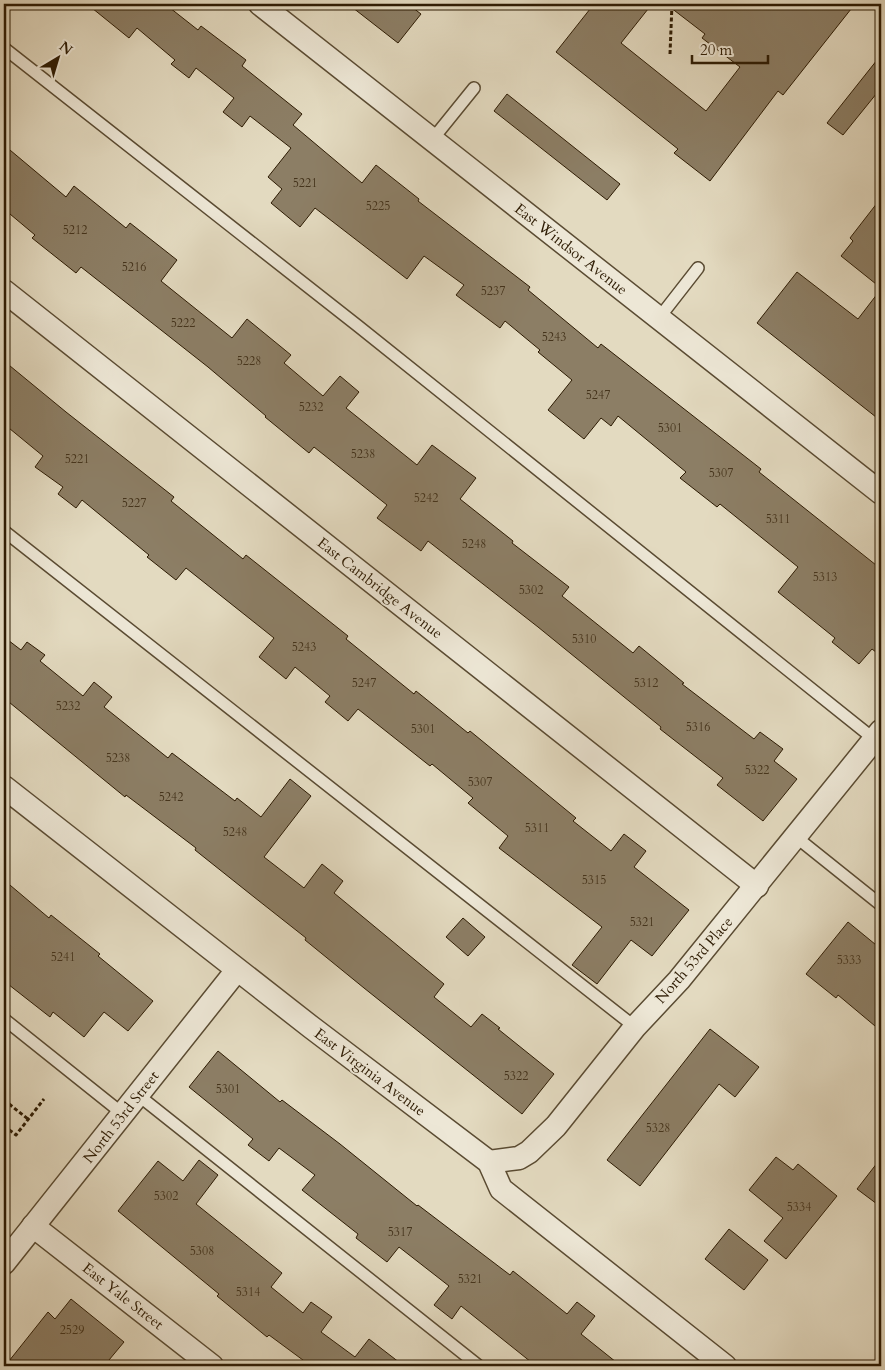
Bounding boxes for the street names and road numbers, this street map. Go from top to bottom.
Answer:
street label: East Windsor Avenue [510,199,632,299]
street label: East Cambridge Avenue [313,533,447,643]
street label: North 53rd Place [651,912,737,1008]
street label: East Virginia Avenue [310,1023,430,1121]
street label: North 53rd Street [79,1066,164,1167]
street label: East Yale Street [78,1258,168,1334]

